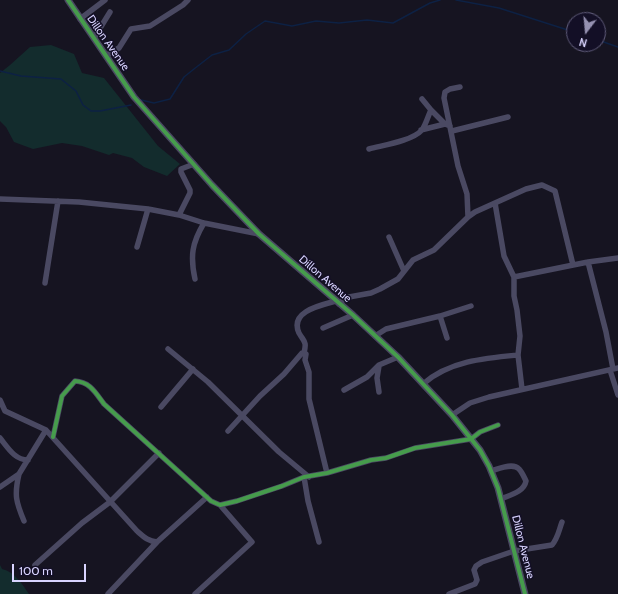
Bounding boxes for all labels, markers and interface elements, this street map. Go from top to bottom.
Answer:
north arrow [566,12,606,52]
street label: Dillon Avenue [84,13,132,73]
text: N [577,35,589,50]
street label: Dillon Avenue [296,253,354,305]
street label: Dillon Avenue [509,514,537,580]
scale bar [14,556,88,582]
text: 100 m [19,563,53,578]

